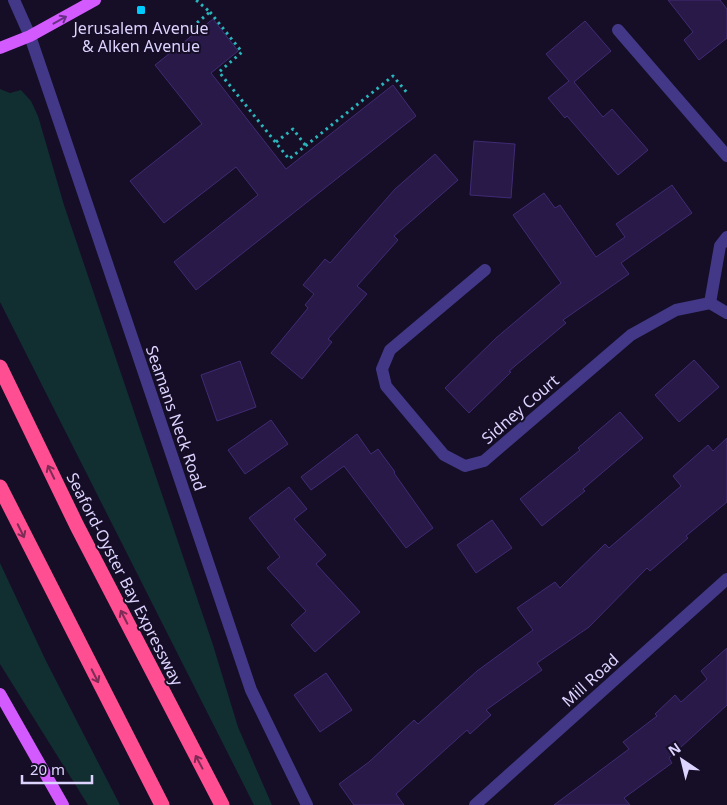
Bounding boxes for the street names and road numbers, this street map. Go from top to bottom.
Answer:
street label: Seamans Neck Road [141,342,211,494]
street label: Sidney Court [477,369,564,449]
street label: Seaford-Oyster Bay Expressway [62,469,189,690]
street label: Mill Road [557,649,623,711]

